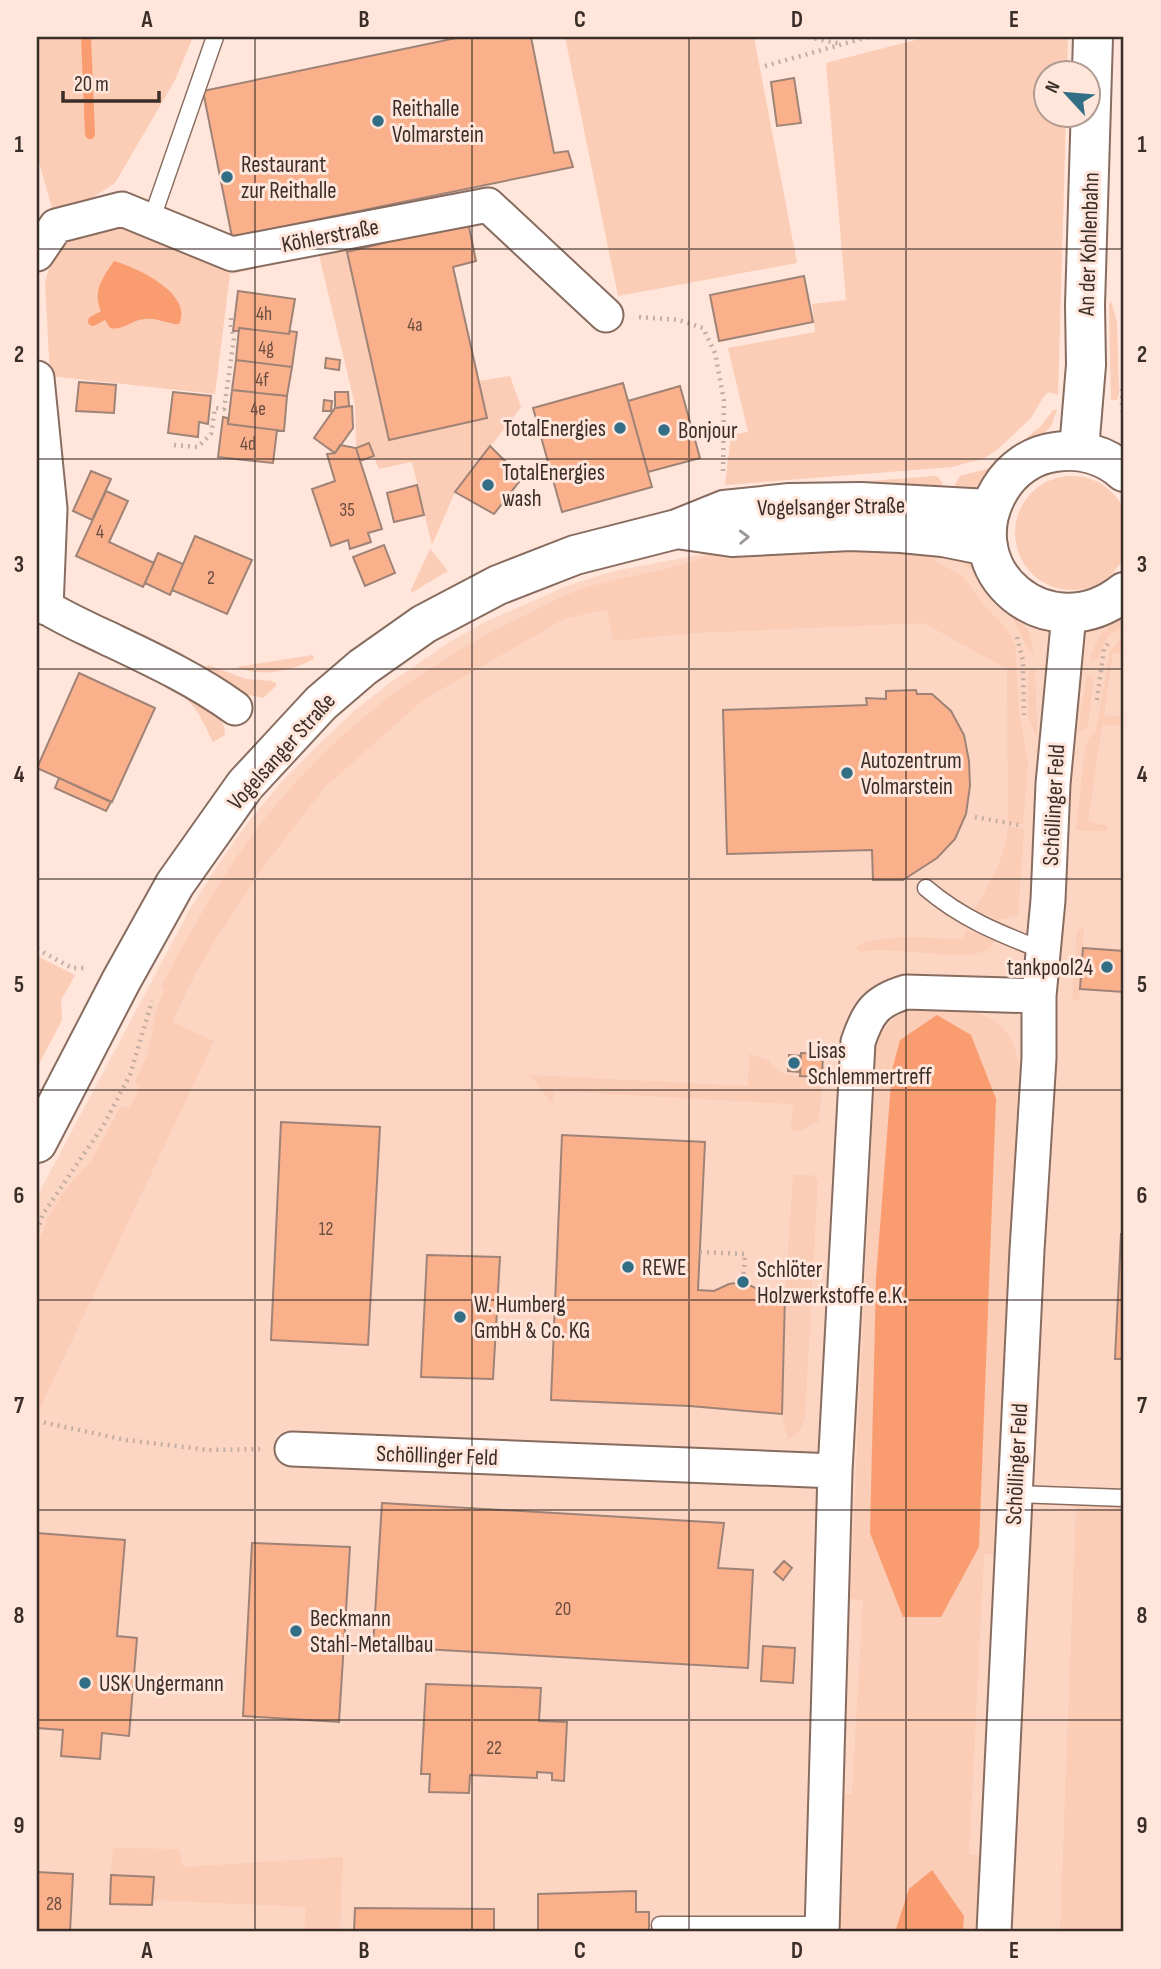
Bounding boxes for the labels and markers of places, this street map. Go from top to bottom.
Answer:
place label: Reithalle Volmarstein [392,95,484,149]
marker: Reithalle Volmarstein [370,113,386,129]
place label: Restaurant zur Reithalle [241,151,337,205]
marker: Restaurant zur Reithalle [219,169,235,185]
place label: TotalEnergies [503,415,606,443]
place label: Bonjour [678,417,738,445]
marker: TotalEnergies [612,420,628,436]
marker: Bonjour [656,422,672,438]
place label: TotalEnergies wash [502,459,605,513]
marker: TotalEnergies wash [480,477,496,493]
place label: Autozentrum Volmarstein [860,747,962,801]
marker: Autozentrum Volmarstein [839,765,855,781]
place label: tankpool24 [1007,954,1093,982]
marker: tankpool24 [1099,959,1115,975]
place label: Lisas Schlemmertreff [808,1037,933,1091]
marker: Lisas Schlemmertreff [786,1055,802,1071]
place label: REWE [642,1254,687,1282]
place label: Schlöter Holzwerkstoffe e.K. [757,1256,907,1310]
marker: REWE [620,1259,636,1275]
marker: Schlöter Holzwerkstoffe e.K. [735,1274,751,1290]
place label: W. Humberg GmbH & Co. KG [474,1291,590,1345]
marker: W. Humberg GmbH & Co. KG [452,1309,468,1325]
place label: Beckmann Stahl-Metallbau [310,1605,433,1659]
marker: Beckmann Stahl-Metallbau [288,1623,304,1639]
place label: USK Ungermann [99,1670,224,1698]
marker: USK Ungermann [77,1675,93,1691]

